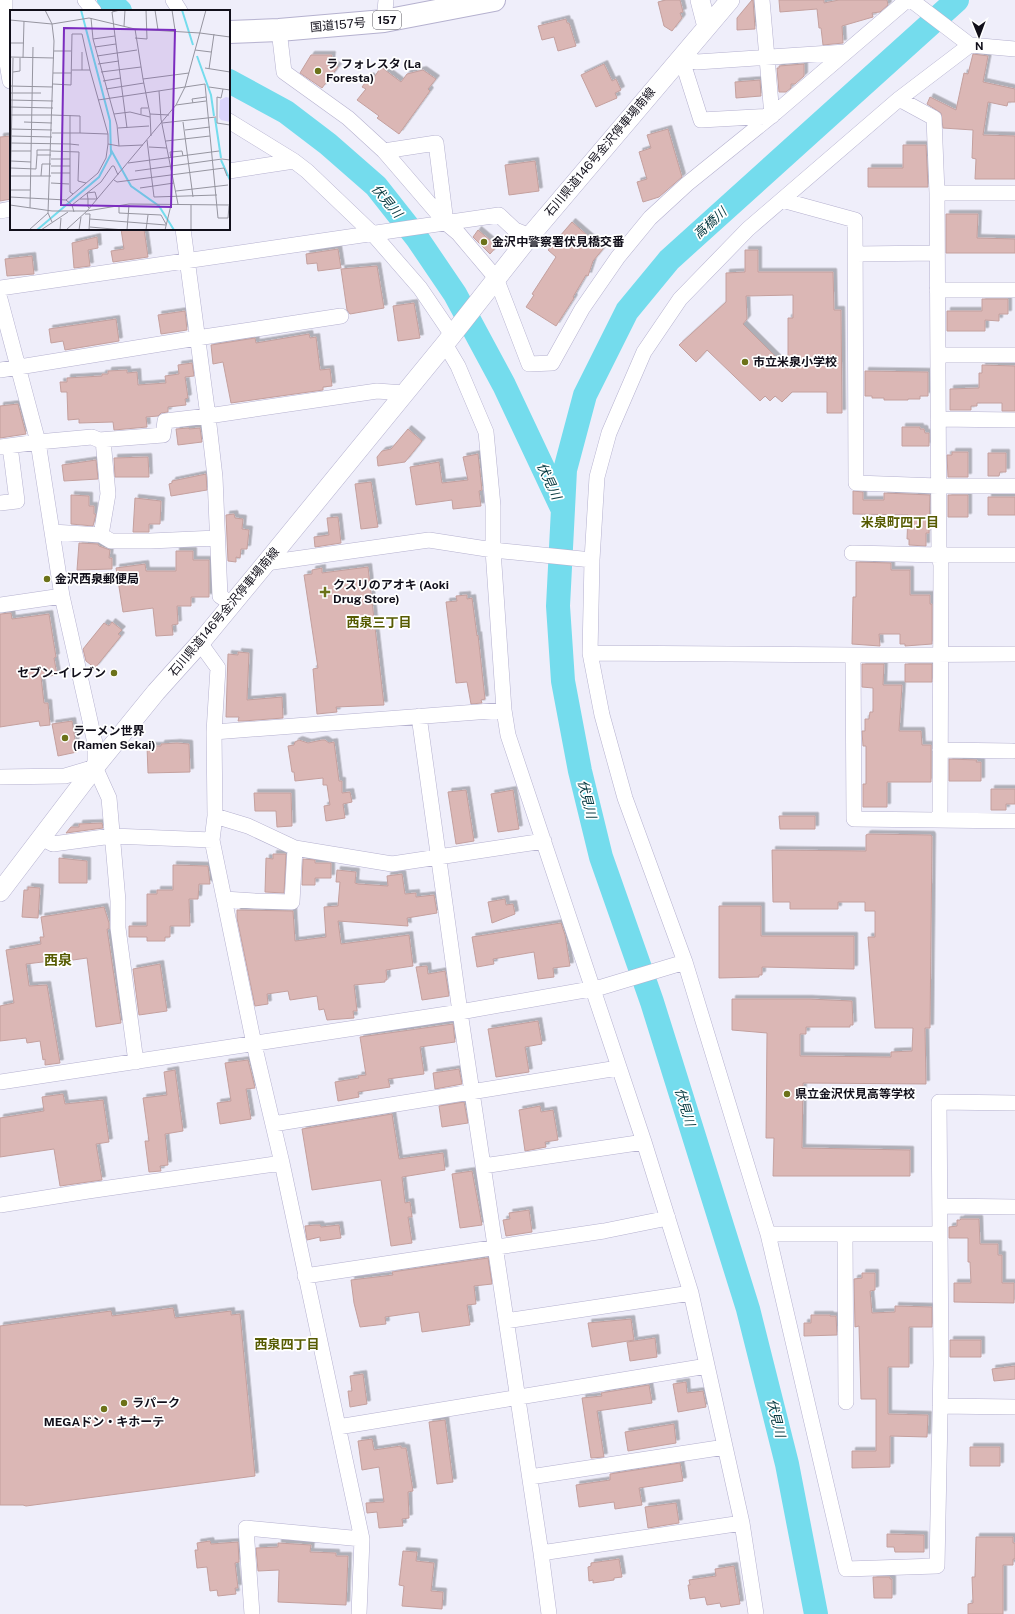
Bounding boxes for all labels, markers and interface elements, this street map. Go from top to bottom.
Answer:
inset map [10,10,230,230]
road number: 157 [373,11,401,29]
street label: 国道157号 [310,16,366,34]
north arrow [959,16,999,56]
text: N [975,40,984,52]
place label: ラ フォレスタ (La Foresta) [326,57,421,85]
marker: ラ フォレスタ (La Foresta) [313,66,323,76]
street label: 石川県道146号金沢停車場南線 [542,85,658,219]
water label: 伏見川 [369,181,407,222]
water label: 高橋川 [690,203,731,242]
place label: 金沢中警察署伏見橋交番 [492,235,625,249]
marker: 金沢中警察署伏見橋交番 [479,237,489,247]
place label: 市立米泉小学校 [753,355,837,369]
marker: 市立米泉小学校 [740,357,750,367]
water label: 伏見川 [534,460,565,504]
district label: 米泉町四丁目 [861,515,939,530]
street label: 石川県道146号金沢停車場南線 [166,545,282,679]
place label: 金沢西泉郵便局 [55,572,139,586]
marker: 金沢西泉郵便局 [42,574,52,584]
place label: クスリのアオキ (Aoki Drug Store) [333,578,449,606]
marker: クスリのアオキ (Aoki Drug Store) [320,587,330,597]
district label: 西泉三丁目 [346,615,412,630]
place label: セブン-イレブン [17,666,106,680]
marker: セブン-イレブン [109,668,119,678]
place label: ラーメン世界 (Ramen Sekai) [73,724,155,752]
marker: ラーメン世界 (Ramen Sekai) [60,733,70,743]
water label: 伏見川 [575,778,599,822]
district label: 西泉 [44,952,72,968]
water label: 伏見川 [672,1086,698,1130]
place label: 県立金沢伏見高等学校 [795,1087,915,1101]
marker: 県立金沢伏見高等学校 [782,1089,792,1099]
district label: 西泉四丁目 [254,1337,320,1352]
place label: ラパーク [132,1396,180,1410]
water label: 伏見川 [764,1397,788,1441]
marker: ラパーク [119,1398,129,1408]
marker: MEGAドン・キホーテ [99,1404,109,1414]
place label: MEGAドン・キホーテ [44,1415,164,1429]

